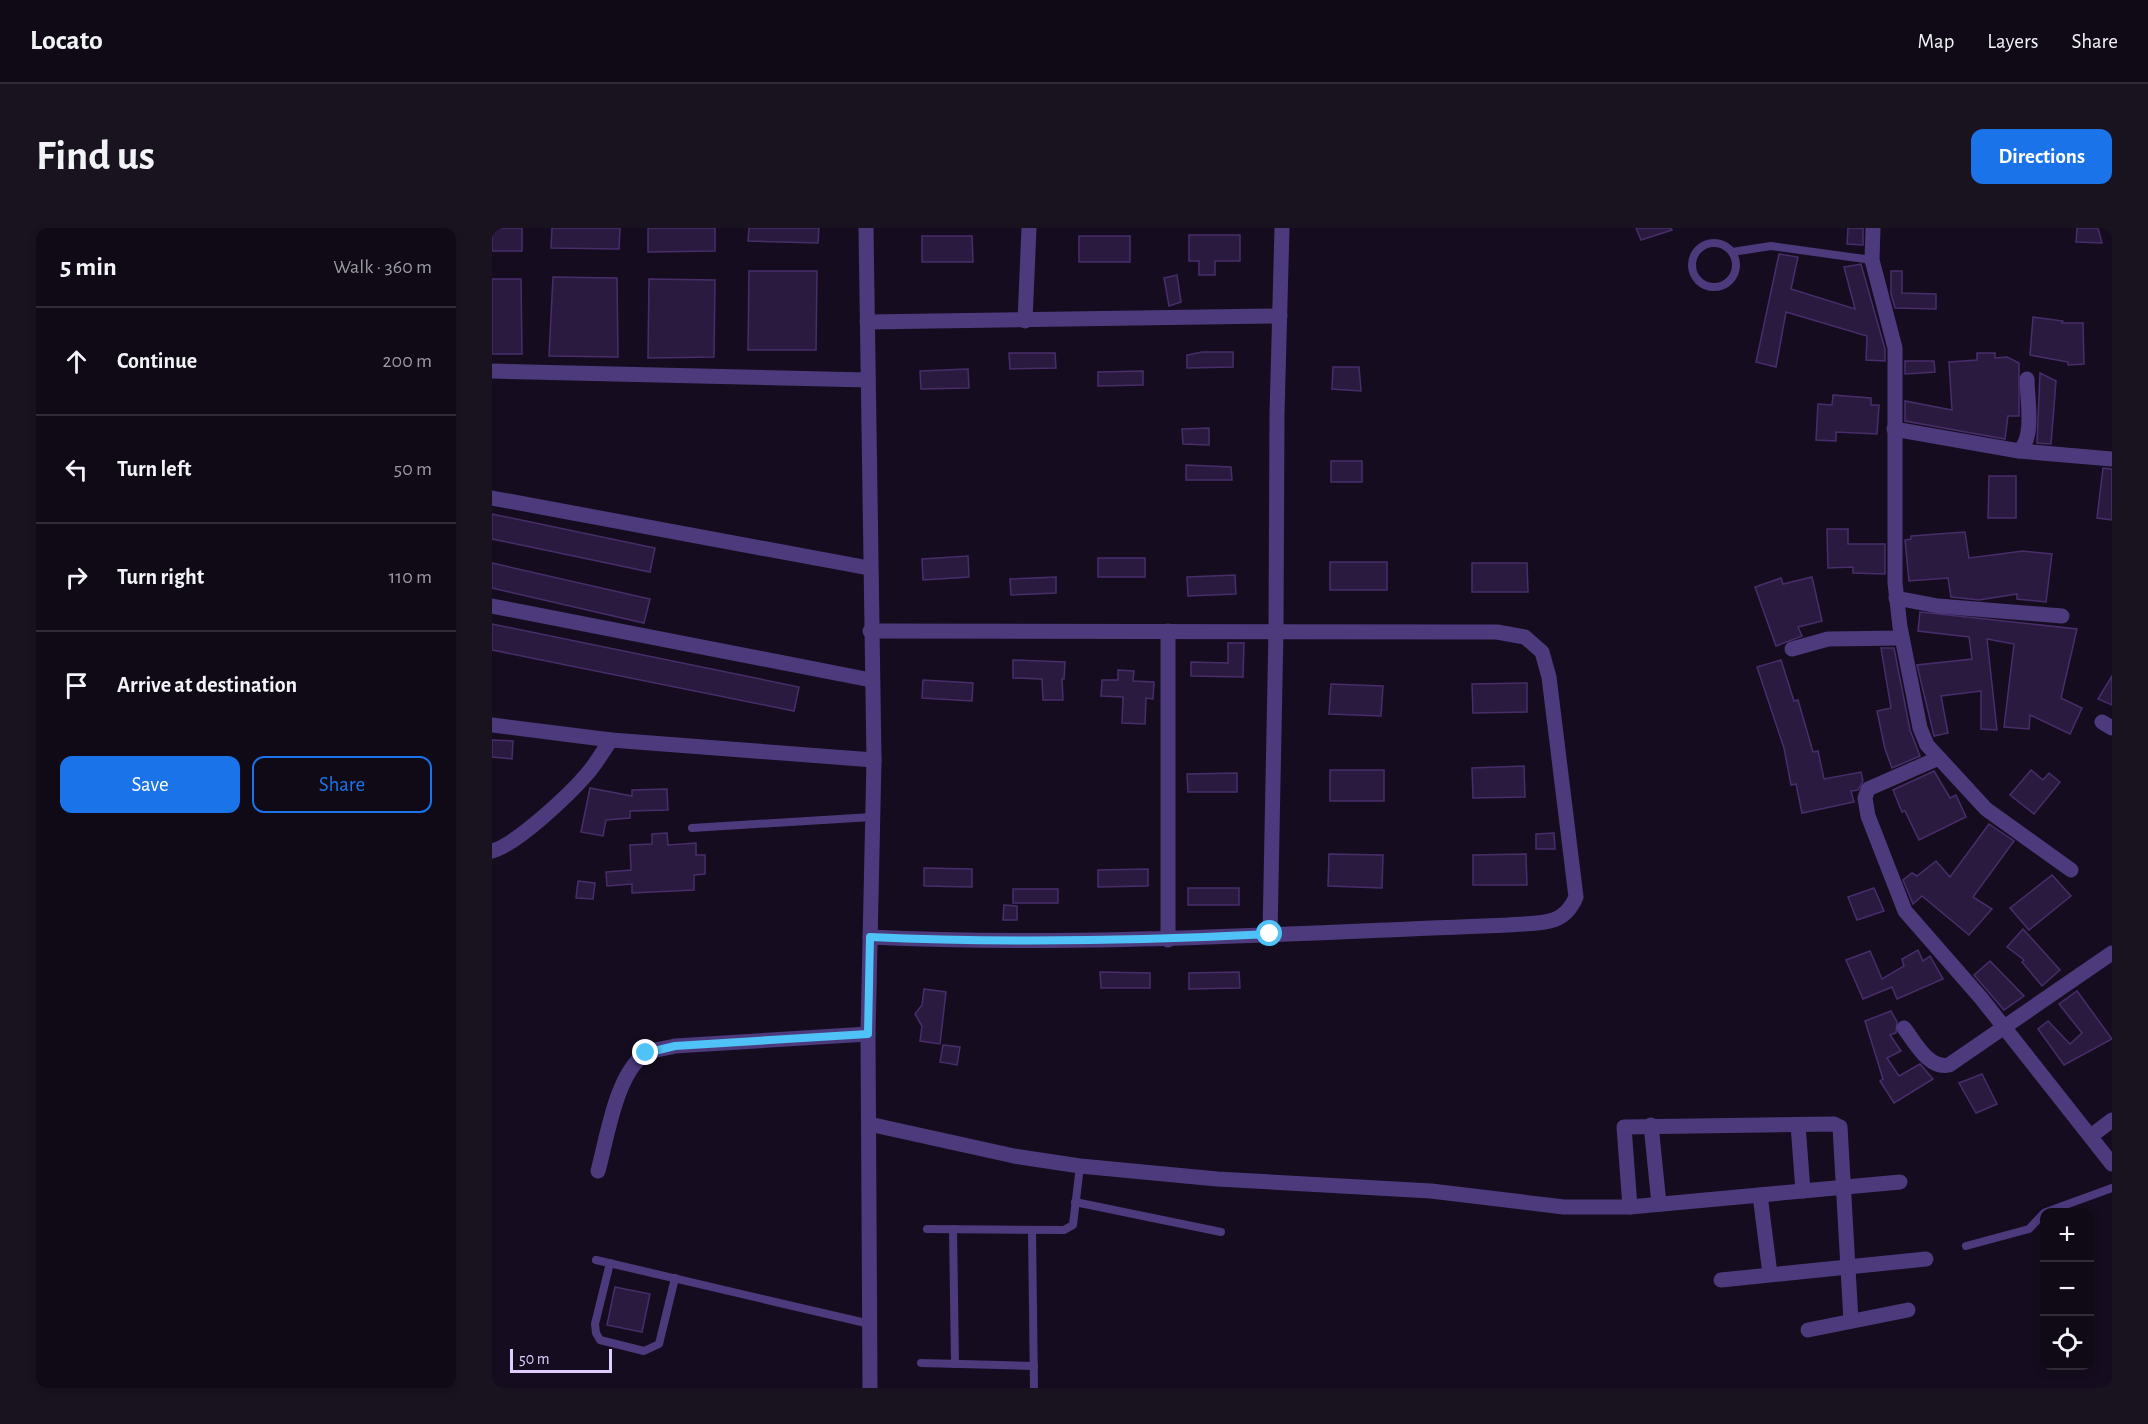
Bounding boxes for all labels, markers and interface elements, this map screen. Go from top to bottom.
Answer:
text: Locato [30,27,103,55]
text: Map [1918,31,1954,52]
text: Layers [1987,31,2038,52]
text: Share [2071,31,2118,52]
button: Directions [1971,129,2112,184]
text: Find us [36,135,155,177]
text: 5 min [60,254,117,280]
text: Walk · 360 m [333,257,432,277]
icon: ahead [60,345,93,378]
text: Continue [117,350,197,372]
text: 200 m [382,351,432,371]
icon: left [60,453,93,486]
text: Turn left [117,458,191,480]
text: 50 m [394,459,432,479]
icon: right [60,561,93,594]
text: Turn right [117,566,204,588]
text: 110 m [388,567,432,587]
icon: arrive [60,669,93,702]
text: Arrive at destination [117,674,297,696]
button: Save [60,756,240,813]
button: Share [252,756,432,813]
route start [1256,920,1282,946]
route end [632,1039,658,1065]
map controls [2040,1208,2094,1370]
button: + [2040,1208,2094,1262]
button: − [2040,1262,2094,1316]
button: locate [2040,1316,2094,1370]
scale bar [510,1346,612,1374]
text: 50 m [519,1351,550,1367]

